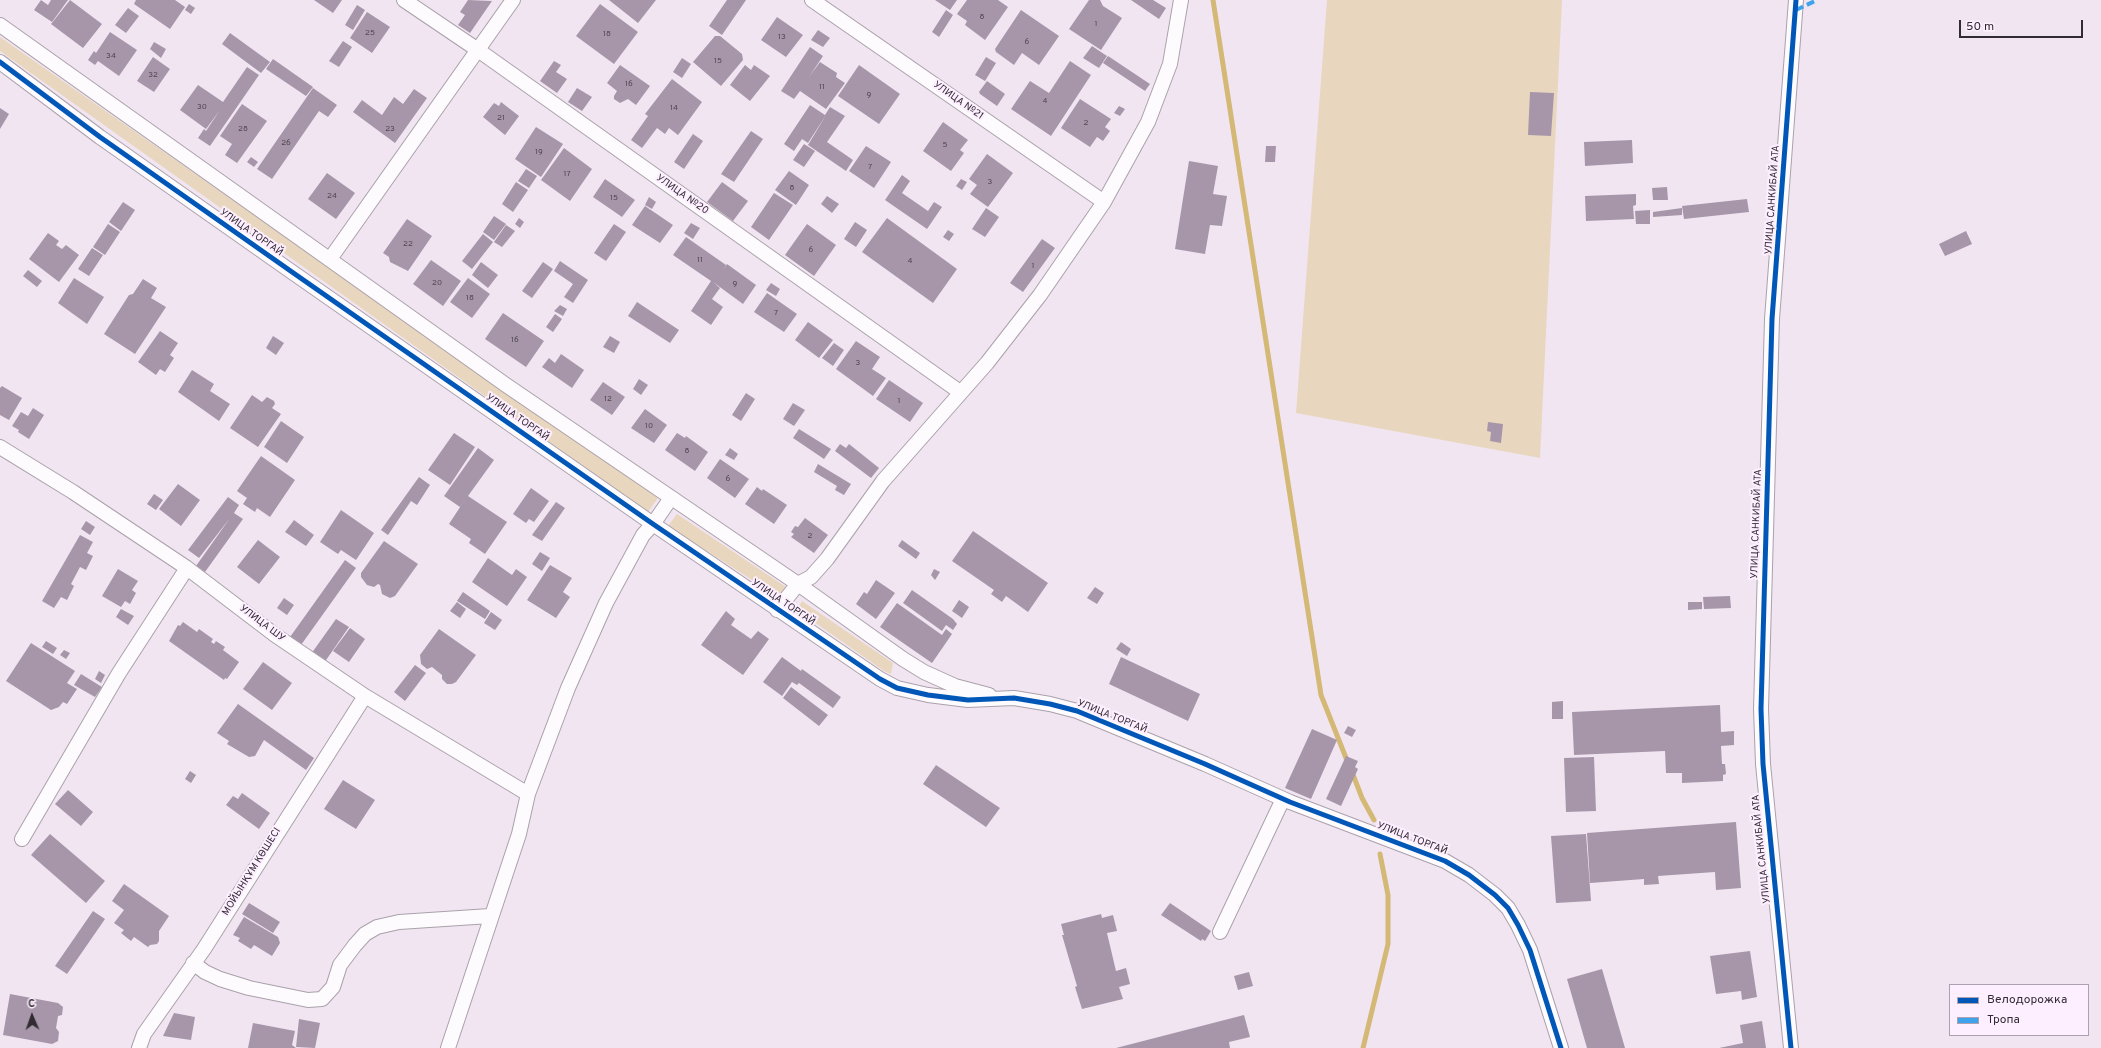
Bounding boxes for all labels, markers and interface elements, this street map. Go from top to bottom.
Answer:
house number: 8 [980,12,984,22]
scale bar [1961,12,2085,38]
house number: 1 [1095,19,1097,29]
text: 50 m [1966,19,1994,35]
house number: 25 [365,28,375,38]
house number: 18 [603,29,611,39]
house number: 13 [778,32,786,42]
house number: 6 [1025,37,1029,47]
house number: 34 [106,51,116,61]
house number: 15 [714,56,722,66]
house number: 32 [148,70,158,80]
house number: 16 [625,79,633,89]
street label: УЛИЦА №21 [931,79,985,123]
house number: 11 [819,82,825,92]
house number: 9 [867,90,871,100]
house number: 4 [1043,96,1047,106]
house number: 30 [197,102,207,112]
house number: 14 [670,103,678,113]
house number: 21 [497,113,505,123]
house number: 2 [1084,118,1088,128]
house number: 28 [238,124,248,134]
house number: 23 [385,124,395,134]
house number: 26 [281,138,291,148]
house number: 5 [943,140,947,150]
street label: УЛИЦА САНКИБАЙ АТА [1763,145,1783,255]
house number: 19 [535,147,543,157]
house number: 7 [868,162,872,172]
house number: 17 [563,169,571,179]
street label: УЛИЦА №20 [654,173,710,217]
house number: 3 [988,177,992,187]
house number: 8 [790,183,794,193]
house number: 24 [327,191,337,201]
house number: 15 [610,193,618,203]
street label: УЛИЦА ТОРГАЙ [217,207,285,259]
house number: 22 [403,239,413,249]
house number: 6 [809,245,813,255]
house number: 11 [697,255,703,265]
house number: 4 [908,256,912,266]
house number: 1 [1032,261,1034,271]
house number: 20 [432,278,442,288]
house number: 9 [733,279,737,289]
house number: 18 [466,293,474,303]
house number: 7 [774,308,778,318]
house number: 16 [511,335,519,345]
house number: 3 [856,358,860,368]
street label: УЛИЦА ТОРГАЙ [483,392,551,444]
house number: 12 [604,394,612,404]
house number: 1 [898,396,900,406]
house number: 10 [645,421,653,431]
house number: 8 [685,446,689,456]
street label: УЛИЦА САНКИБАЙ АТА [1749,469,1765,579]
house number: 6 [726,474,730,484]
house number: 2 [808,531,812,541]
street label: УЛИЦА ТОРГАЙ [749,577,817,629]
street label: УЛИЦА ШУ [237,603,287,645]
street label: УЛИЦА ТОРГАЙ [1075,698,1149,736]
street label: УЛИЦА САНКИБАЙ АТА [1750,794,1774,904]
street label: УЛИЦА ТОРГАЙ [1375,820,1449,858]
street label: МОЙЫНҚҰМ КӨШЕСІ [220,826,284,918]
legend [1949,984,2089,1036]
text: Велодорожка [1987,992,2067,1008]
north arrow [12,996,52,1036]
text: С [28,997,35,1011]
text: Тропа [1987,1012,2020,1028]

